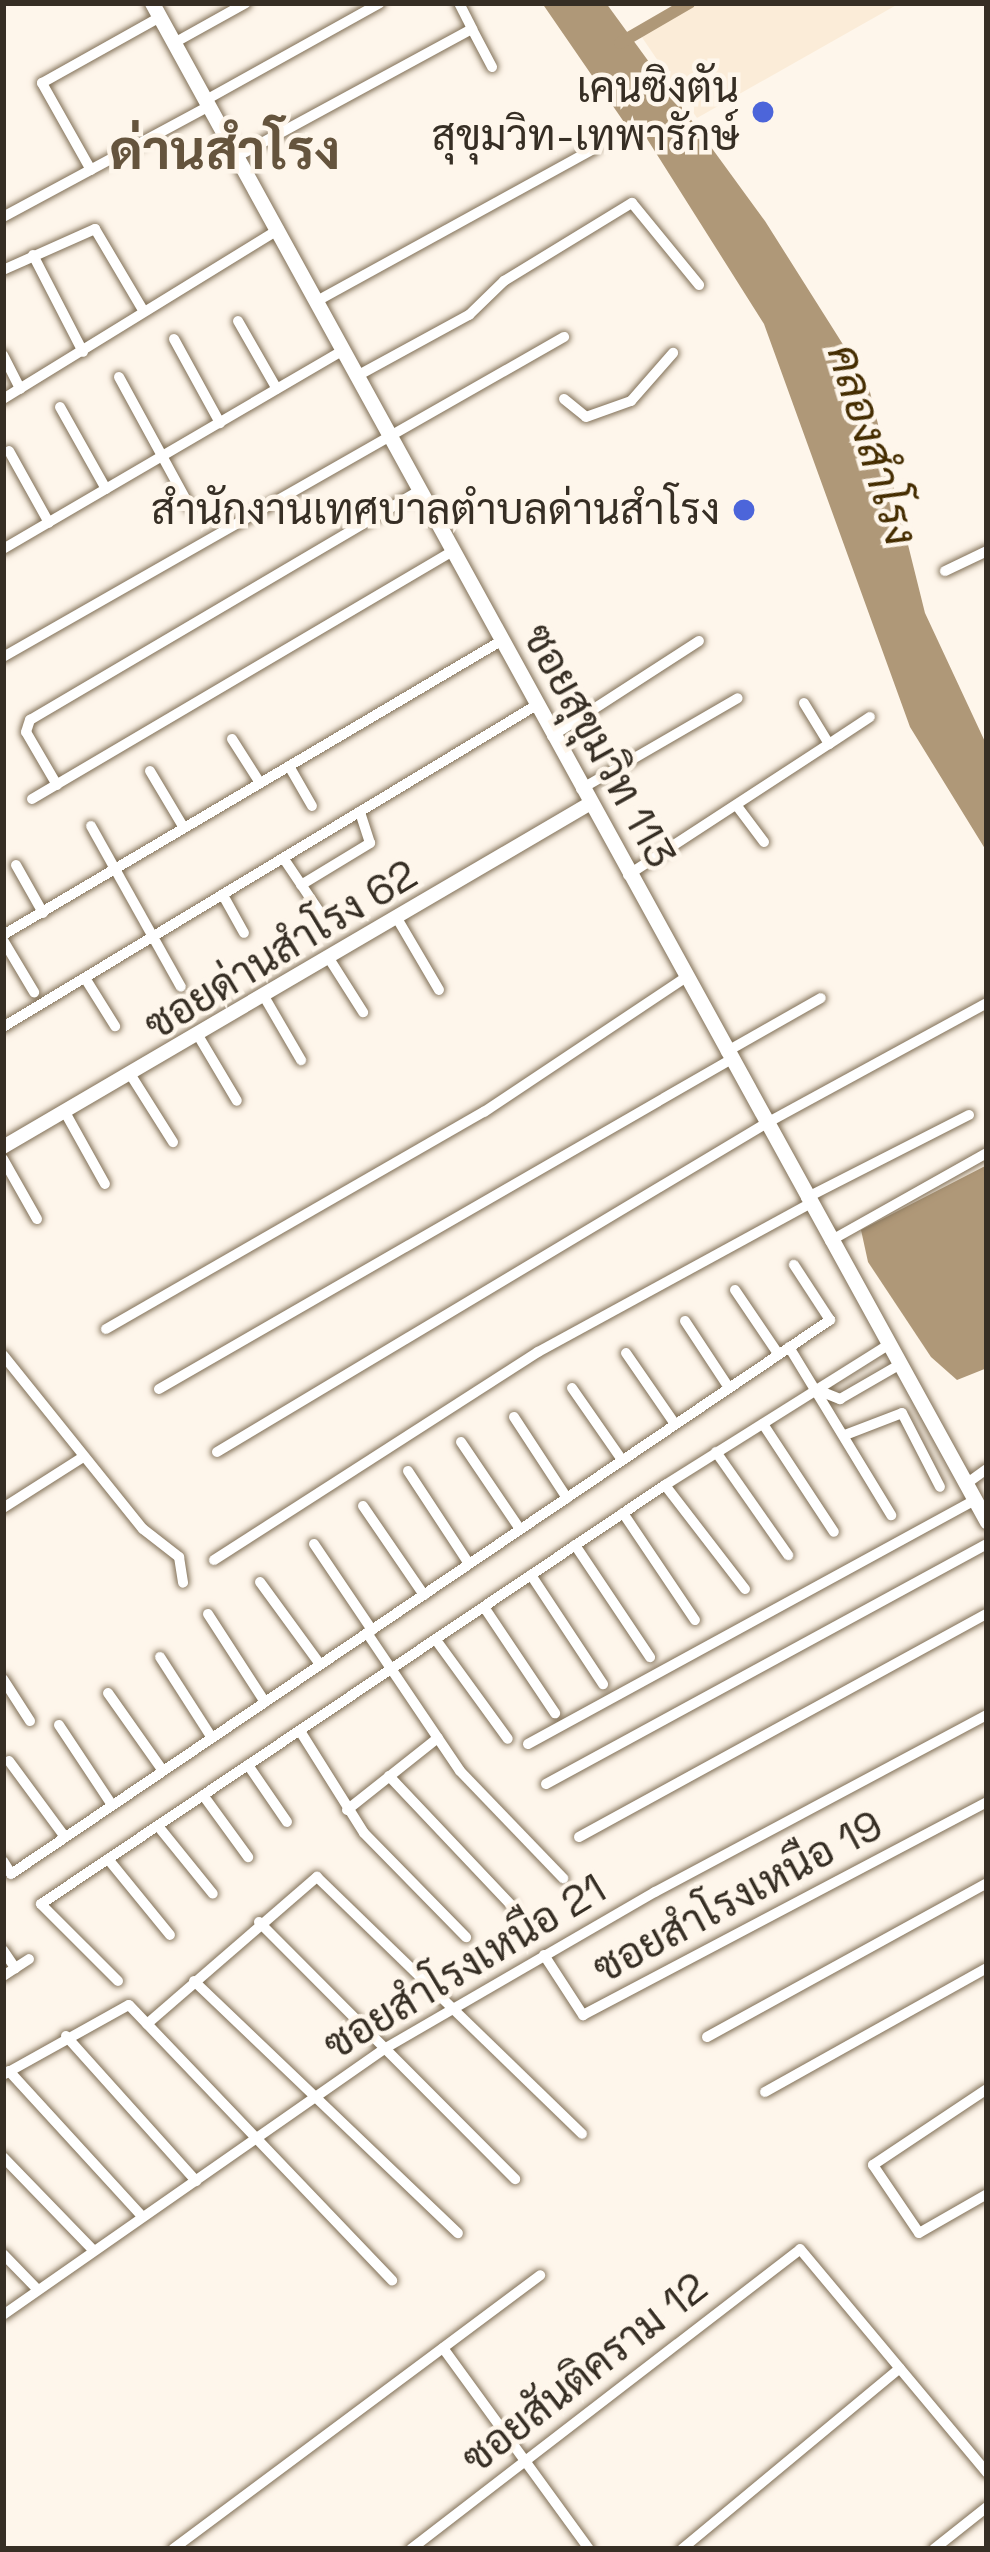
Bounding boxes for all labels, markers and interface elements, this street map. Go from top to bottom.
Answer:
place label: เคนซิงตัน สุขุมวิท-เทพารักษ์ [432,63,739,162]
marker: เคนซิงตัน สุขุมวิท-เทพารักษ์ [750,99,776,125]
district label: ด่านสำโรง [110,119,340,183]
water label: คลองสำโรง [816,338,928,552]
place label: สำนักงานเทศบาลตำบลด่านสำโรง [151,485,720,535]
marker: สำนักงานเทศบาลตำบลด่านสำโรง [731,497,757,523]
street label: ซอยสุขุมวิท 113 [512,616,686,876]
street label: ซอยด่านสำโรง 62 [136,849,426,1051]
street label: ซอยสำโรงเหนือ 19 [585,1800,891,1994]
street label: ซอยสำโรงเหนือ 21 [315,1863,615,2071]
street label: ซอยสันติคราม 12 [453,2262,717,2484]

